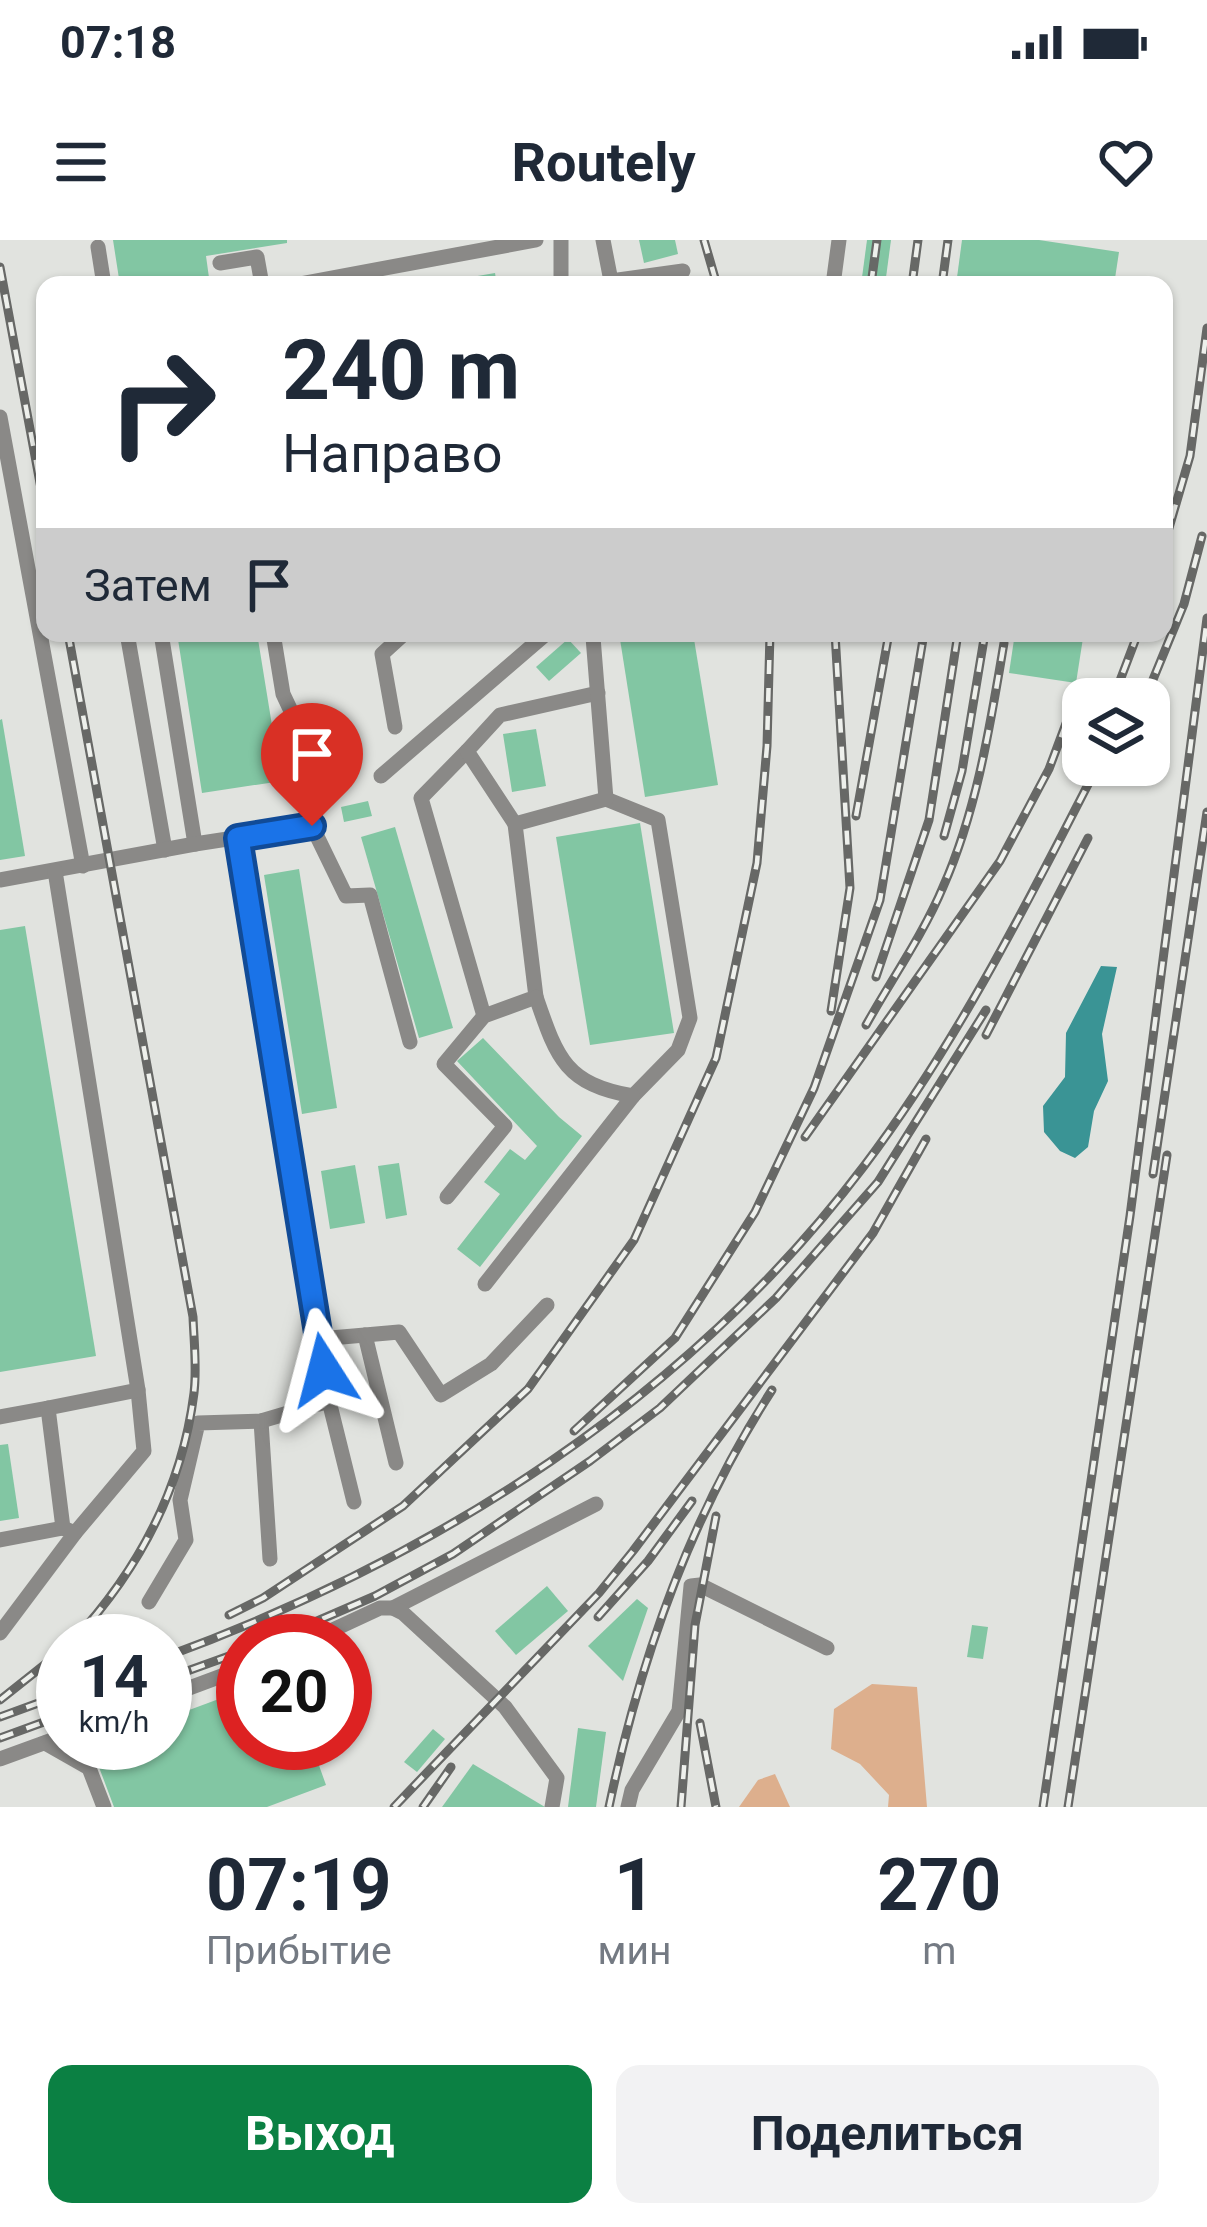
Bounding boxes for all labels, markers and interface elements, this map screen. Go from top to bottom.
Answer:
text: 07:18 [60,16,176,69]
icon: menu [48,129,114,195]
icon: heart [1093,129,1159,195]
text: Routely [511,131,696,194]
text: 240 m [282,321,520,420]
icon: right [84,324,240,480]
text: Направо [282,422,502,485]
icon: arrive [236,552,302,618]
text: Затем [84,559,212,612]
map controls [1062,678,1170,786]
button: layers [1062,678,1170,786]
pin [261,703,363,826]
icon: arrive [279,721,345,787]
position arrow [261,1307,387,1433]
speed limit sign: 20 [216,1614,372,1770]
text: 14 [80,1641,148,1712]
text: km/h [79,1704,149,1739]
text: 07:19 [206,1843,392,1928]
text: 1 [614,1843,655,1928]
text: 270 [877,1843,1001,1928]
text: Прибытие [206,1928,392,1974]
text: мин [598,1928,672,1974]
text: m [922,1928,956,1974]
button: Выход [48,2065,592,2203]
button: Поделиться [616,2065,1159,2203]

